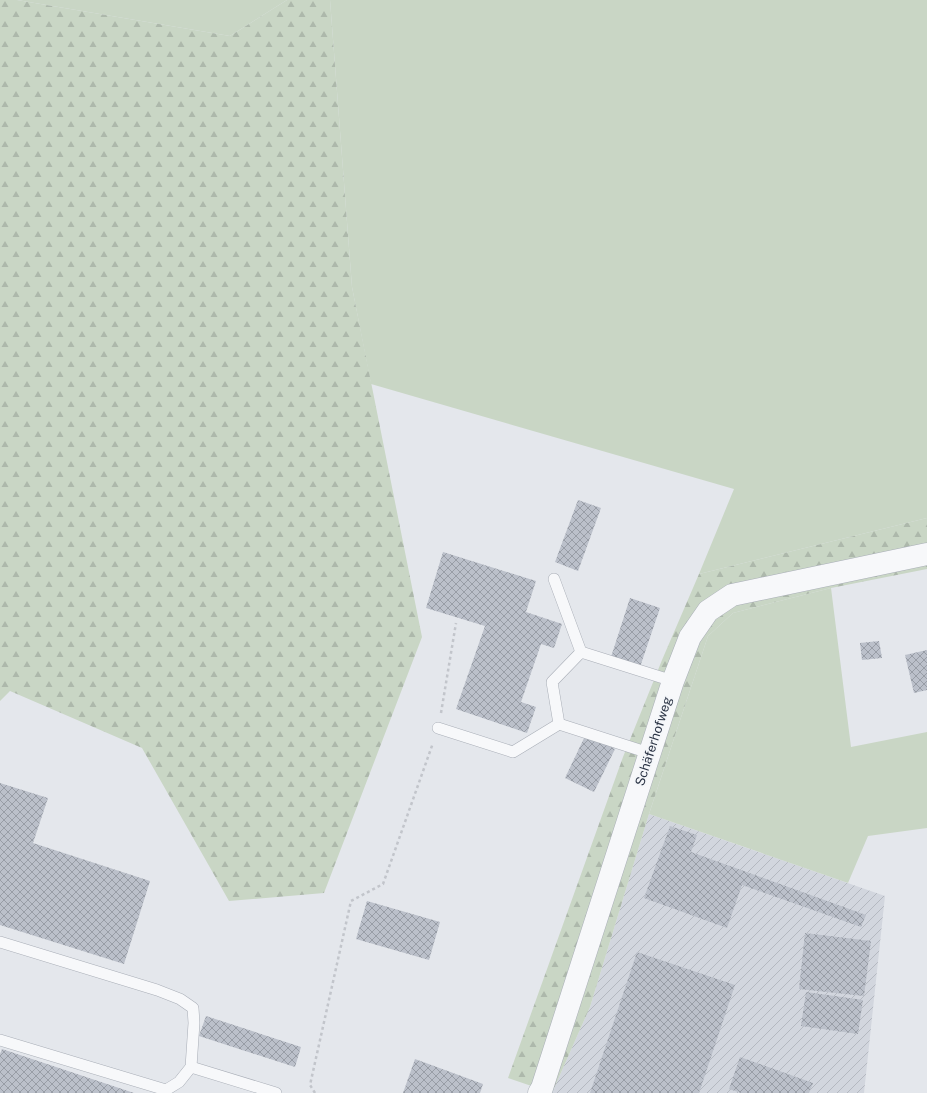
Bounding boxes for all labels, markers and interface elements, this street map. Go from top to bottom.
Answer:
street label: Schäferhofweg [632,695,675,788]

